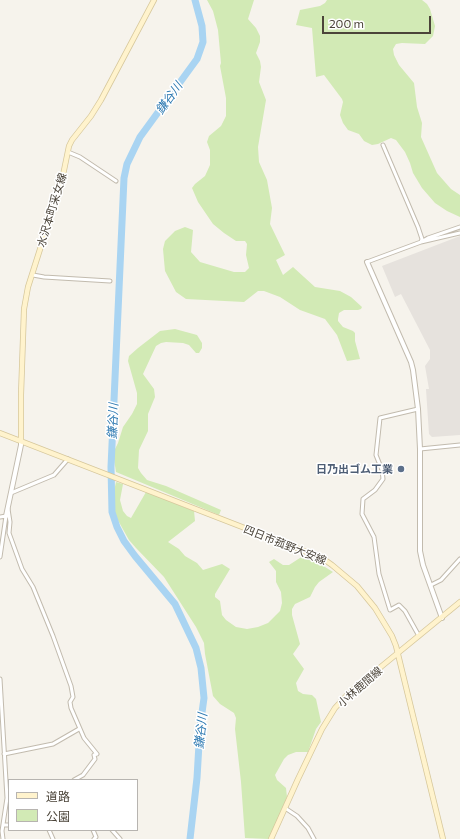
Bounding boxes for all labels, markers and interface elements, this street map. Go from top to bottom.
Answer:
scale bar [324,8,433,34]
text: 200 m [329,16,364,30]
water label: 鎌谷川 [153,79,185,117]
street label: 水沢本町采女線 [34,171,70,249]
water label: 鎌谷川 [105,403,121,439]
place label: 日乃出ゴム工業 [316,462,393,476]
marker: 日乃出ゴム工業 [396,464,406,474]
street label: 四日市菰野大安線 [242,522,328,568]
street label: 小林鹿間線 [335,664,385,710]
water label: 鎌谷川 [192,712,210,750]
legend [8,779,138,831]
text: 道路 [46,789,70,803]
text: 公園 [46,809,70,823]

